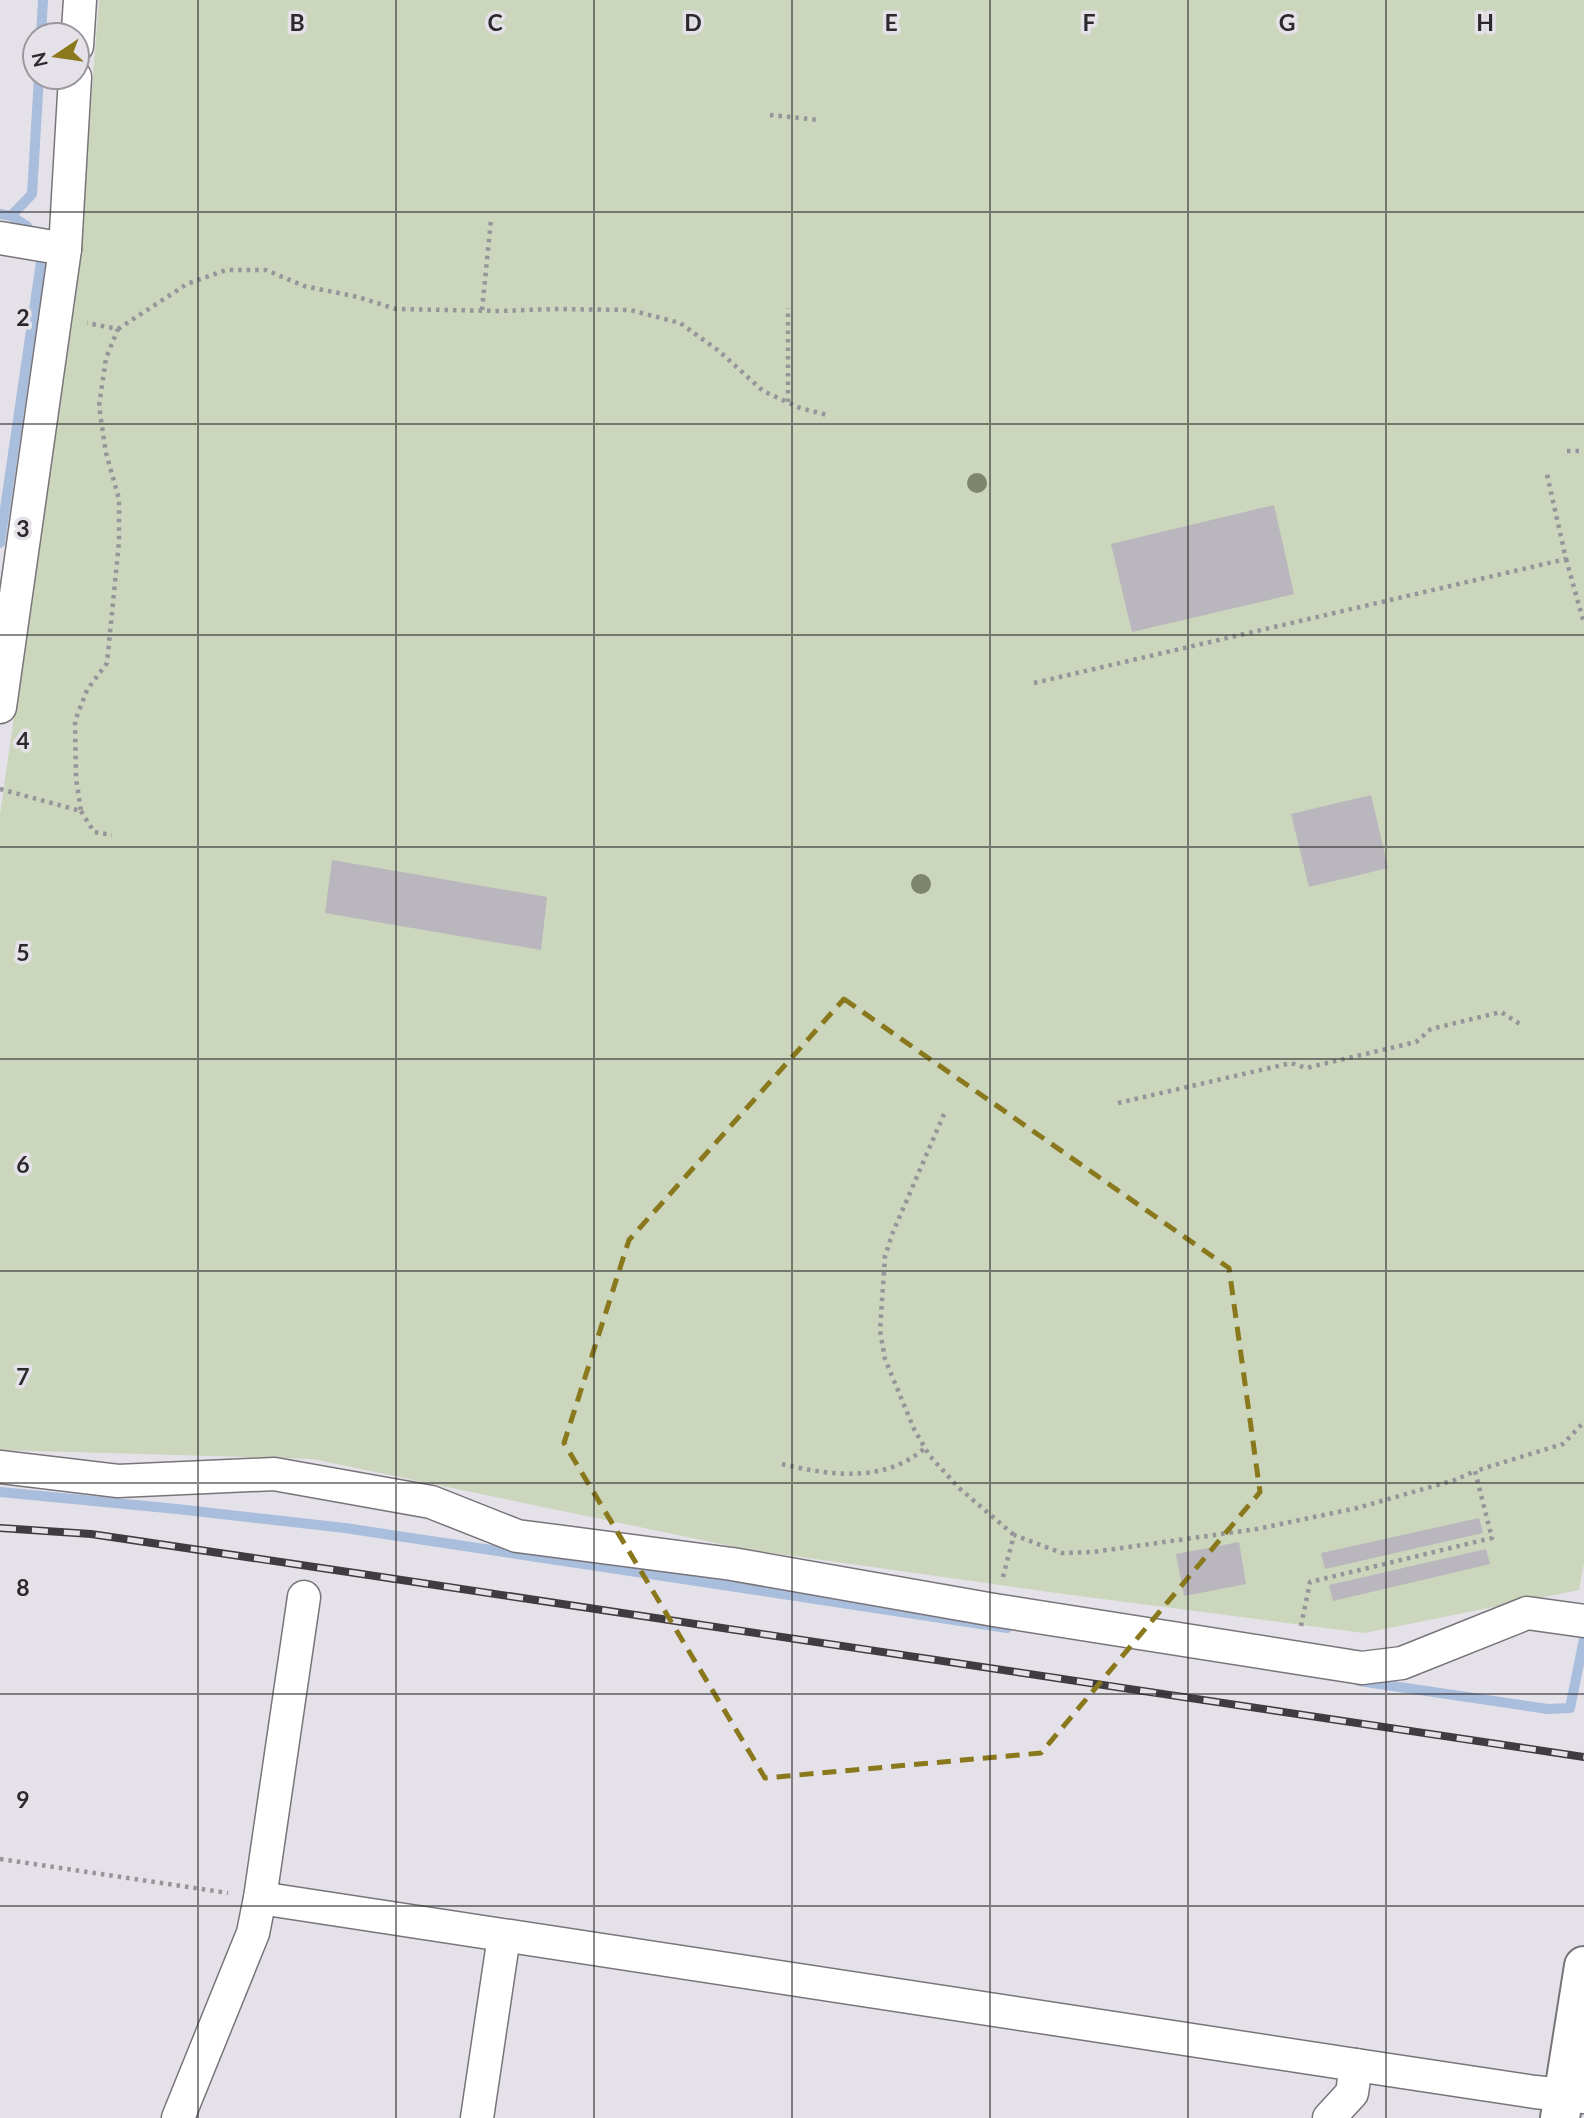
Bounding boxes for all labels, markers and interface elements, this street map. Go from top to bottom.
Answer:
text: B [289,8,305,36]
text: C [487,8,503,36]
text: D [684,8,702,36]
text: E [884,8,898,36]
text: F [1082,8,1096,36]
text: G [1279,8,1295,36]
text: H [1476,8,1494,36]
north arrow [21,21,91,91]
text: N [26,50,52,70]
text: 2 [16,303,30,331]
text: 3 [16,514,30,542]
text: 4 [16,726,30,754]
text: 5 [16,938,30,966]
text: 6 [16,1150,30,1178]
text: 7 [16,1362,30,1390]
text: 8 [16,1573,30,1601]
text: 9 [16,1785,30,1813]

